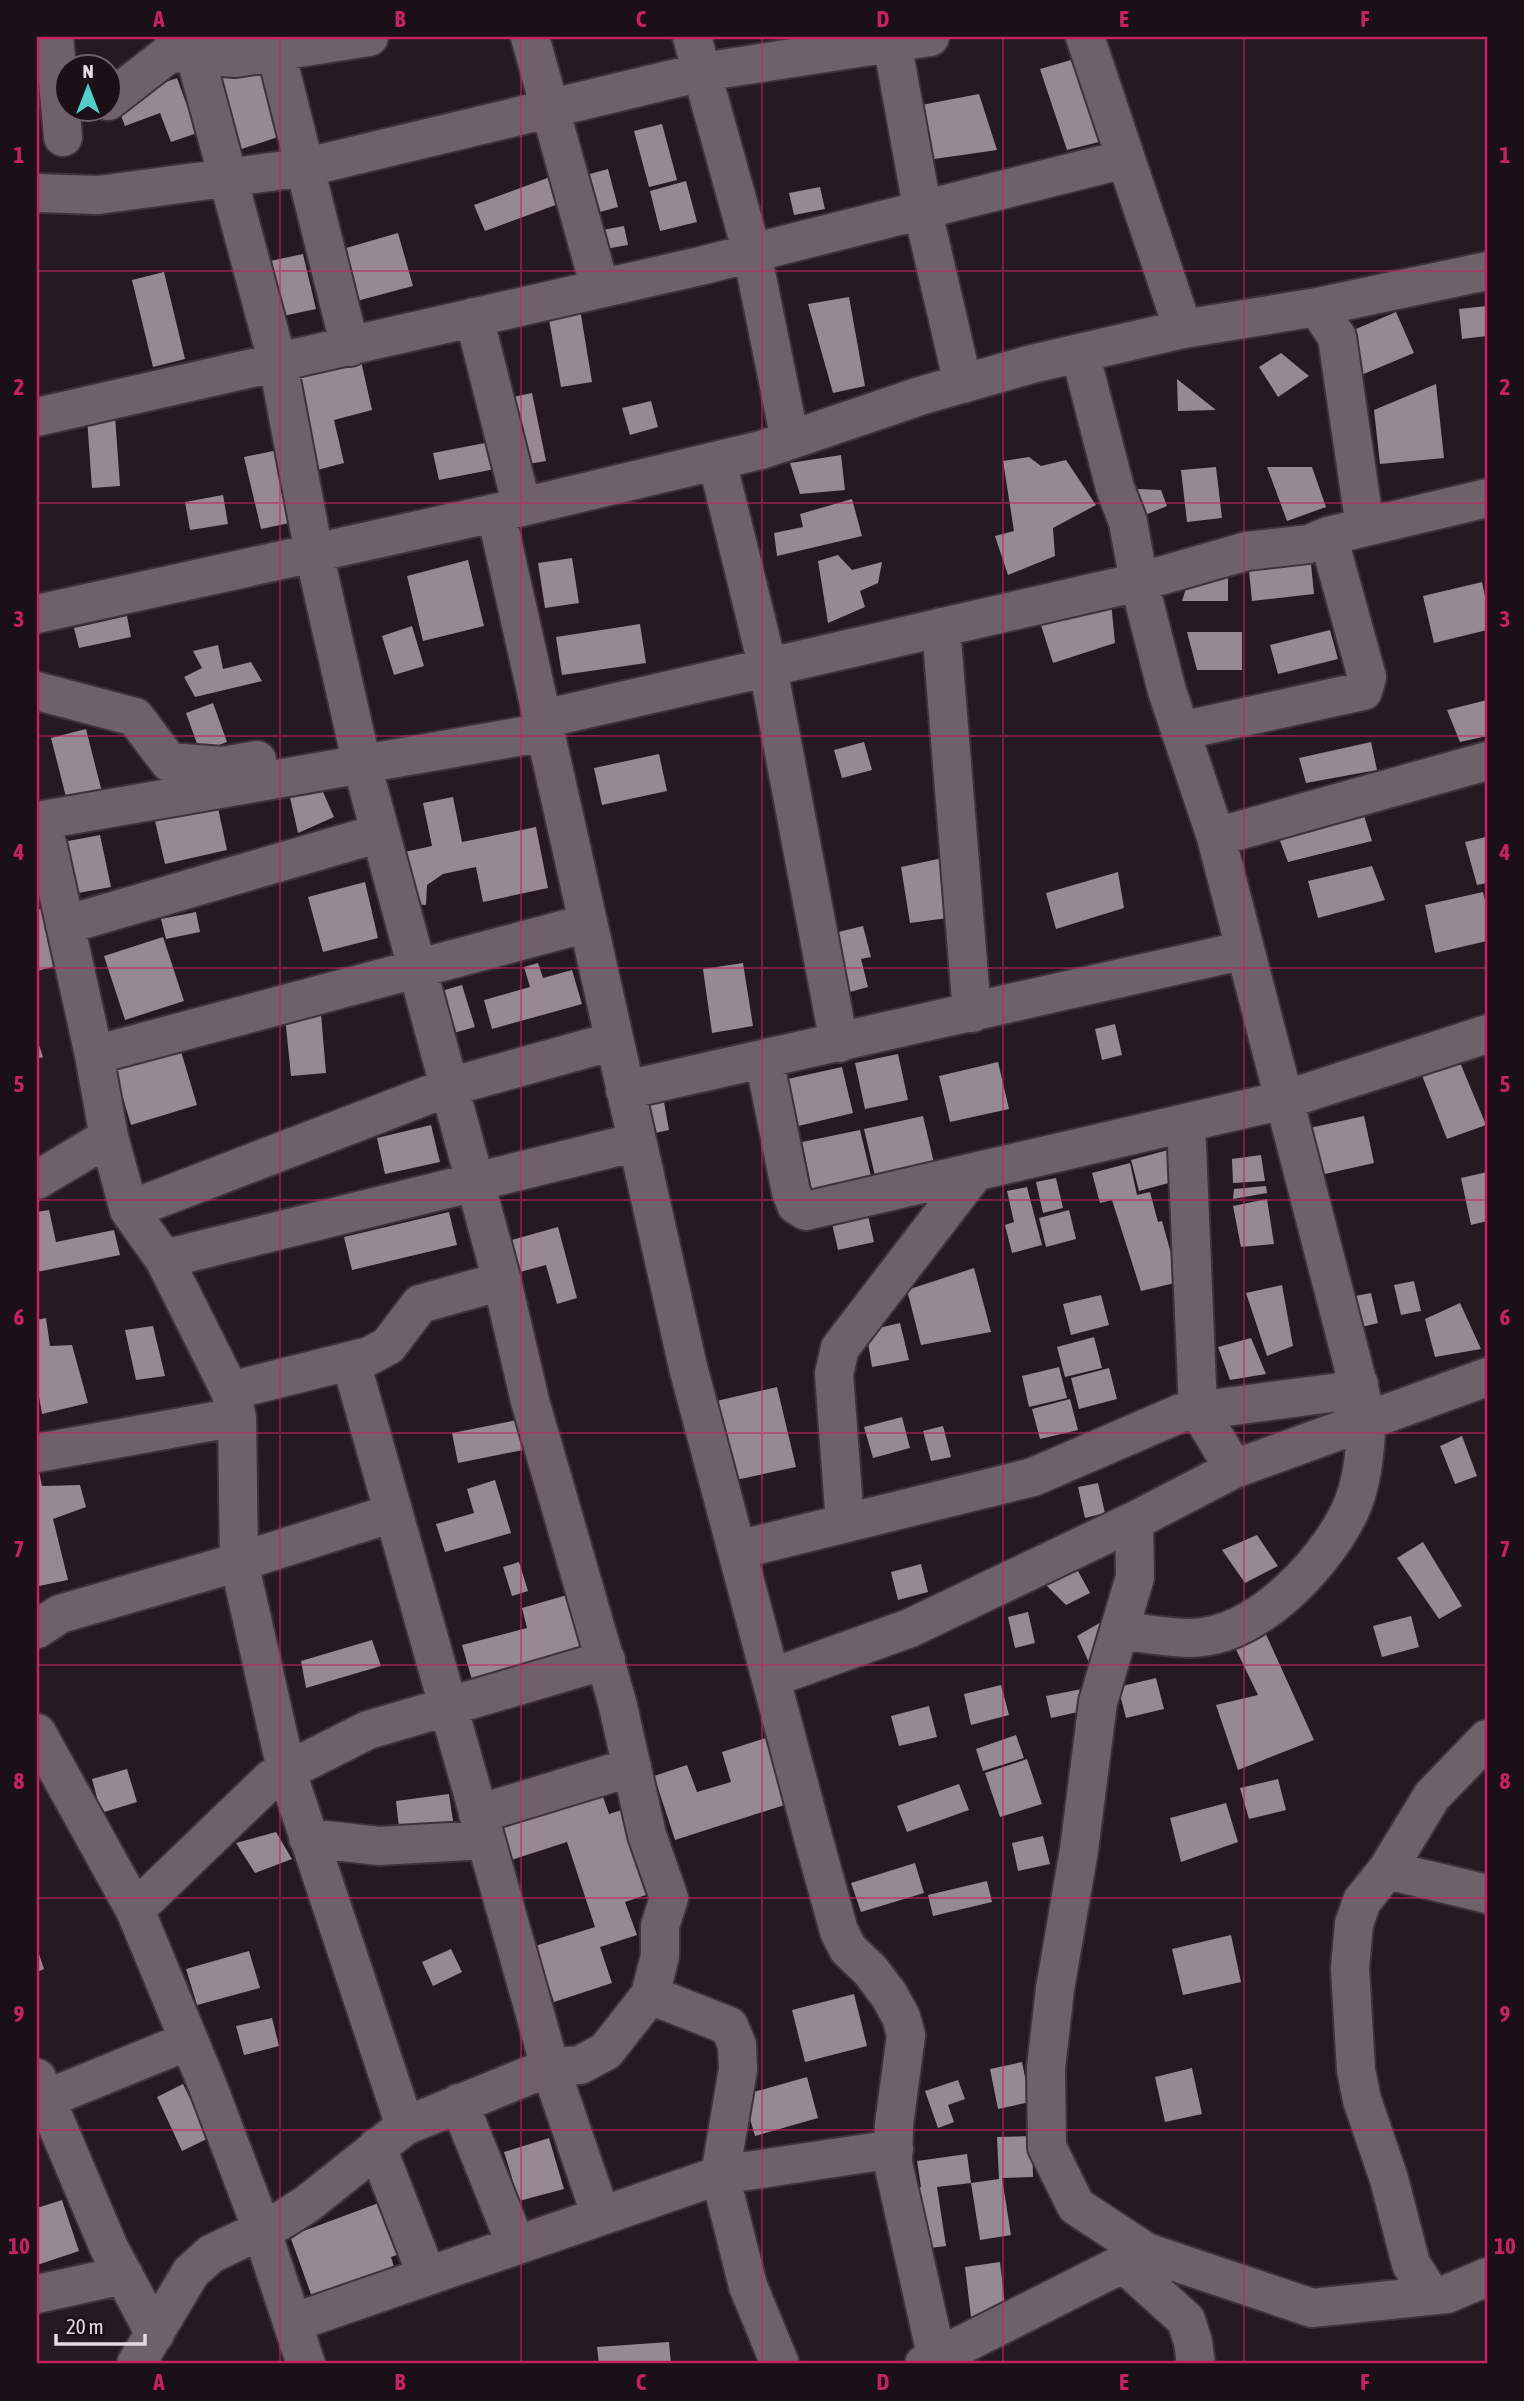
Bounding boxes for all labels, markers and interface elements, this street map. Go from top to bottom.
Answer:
text: A [152,6,165,32]
text: B [395,6,406,32]
text: C [636,6,647,32]
text: D [877,6,890,32]
text: E [1119,6,1129,32]
text: F [1360,6,1370,32]
north arrow [52,52,122,122]
text: N [82,60,94,82]
text: 1 [14,142,25,168]
text: 1 [1500,142,1511,168]
text: 2 [14,374,24,400]
text: 2 [1500,374,1510,400]
text: 3 [14,606,24,632]
text: 3 [1500,606,1510,632]
text: 4 [13,839,25,865]
text: 4 [1499,839,1511,865]
text: 5 [14,1071,25,1097]
text: 5 [1500,1071,1511,1097]
text: 6 [14,1304,25,1330]
text: 6 [1500,1304,1511,1330]
text: 7 [14,1536,24,1562]
text: 7 [1500,1536,1510,1562]
text: 8 [14,1768,25,1794]
text: 8 [1500,1768,1511,1794]
text: 9 [14,2001,25,2027]
text: 9 [1500,2001,1511,2027]
text: 10 [8,2233,30,2259]
text: 10 [1494,2233,1516,2259]
scale bar [56,2303,145,2347]
text: 20 m [66,2314,104,2338]
text: A [152,2369,165,2395]
text: B [395,2369,406,2395]
text: C [636,2369,647,2395]
text: D [877,2369,890,2395]
text: E [1119,2369,1129,2395]
text: F [1360,2369,1370,2395]

